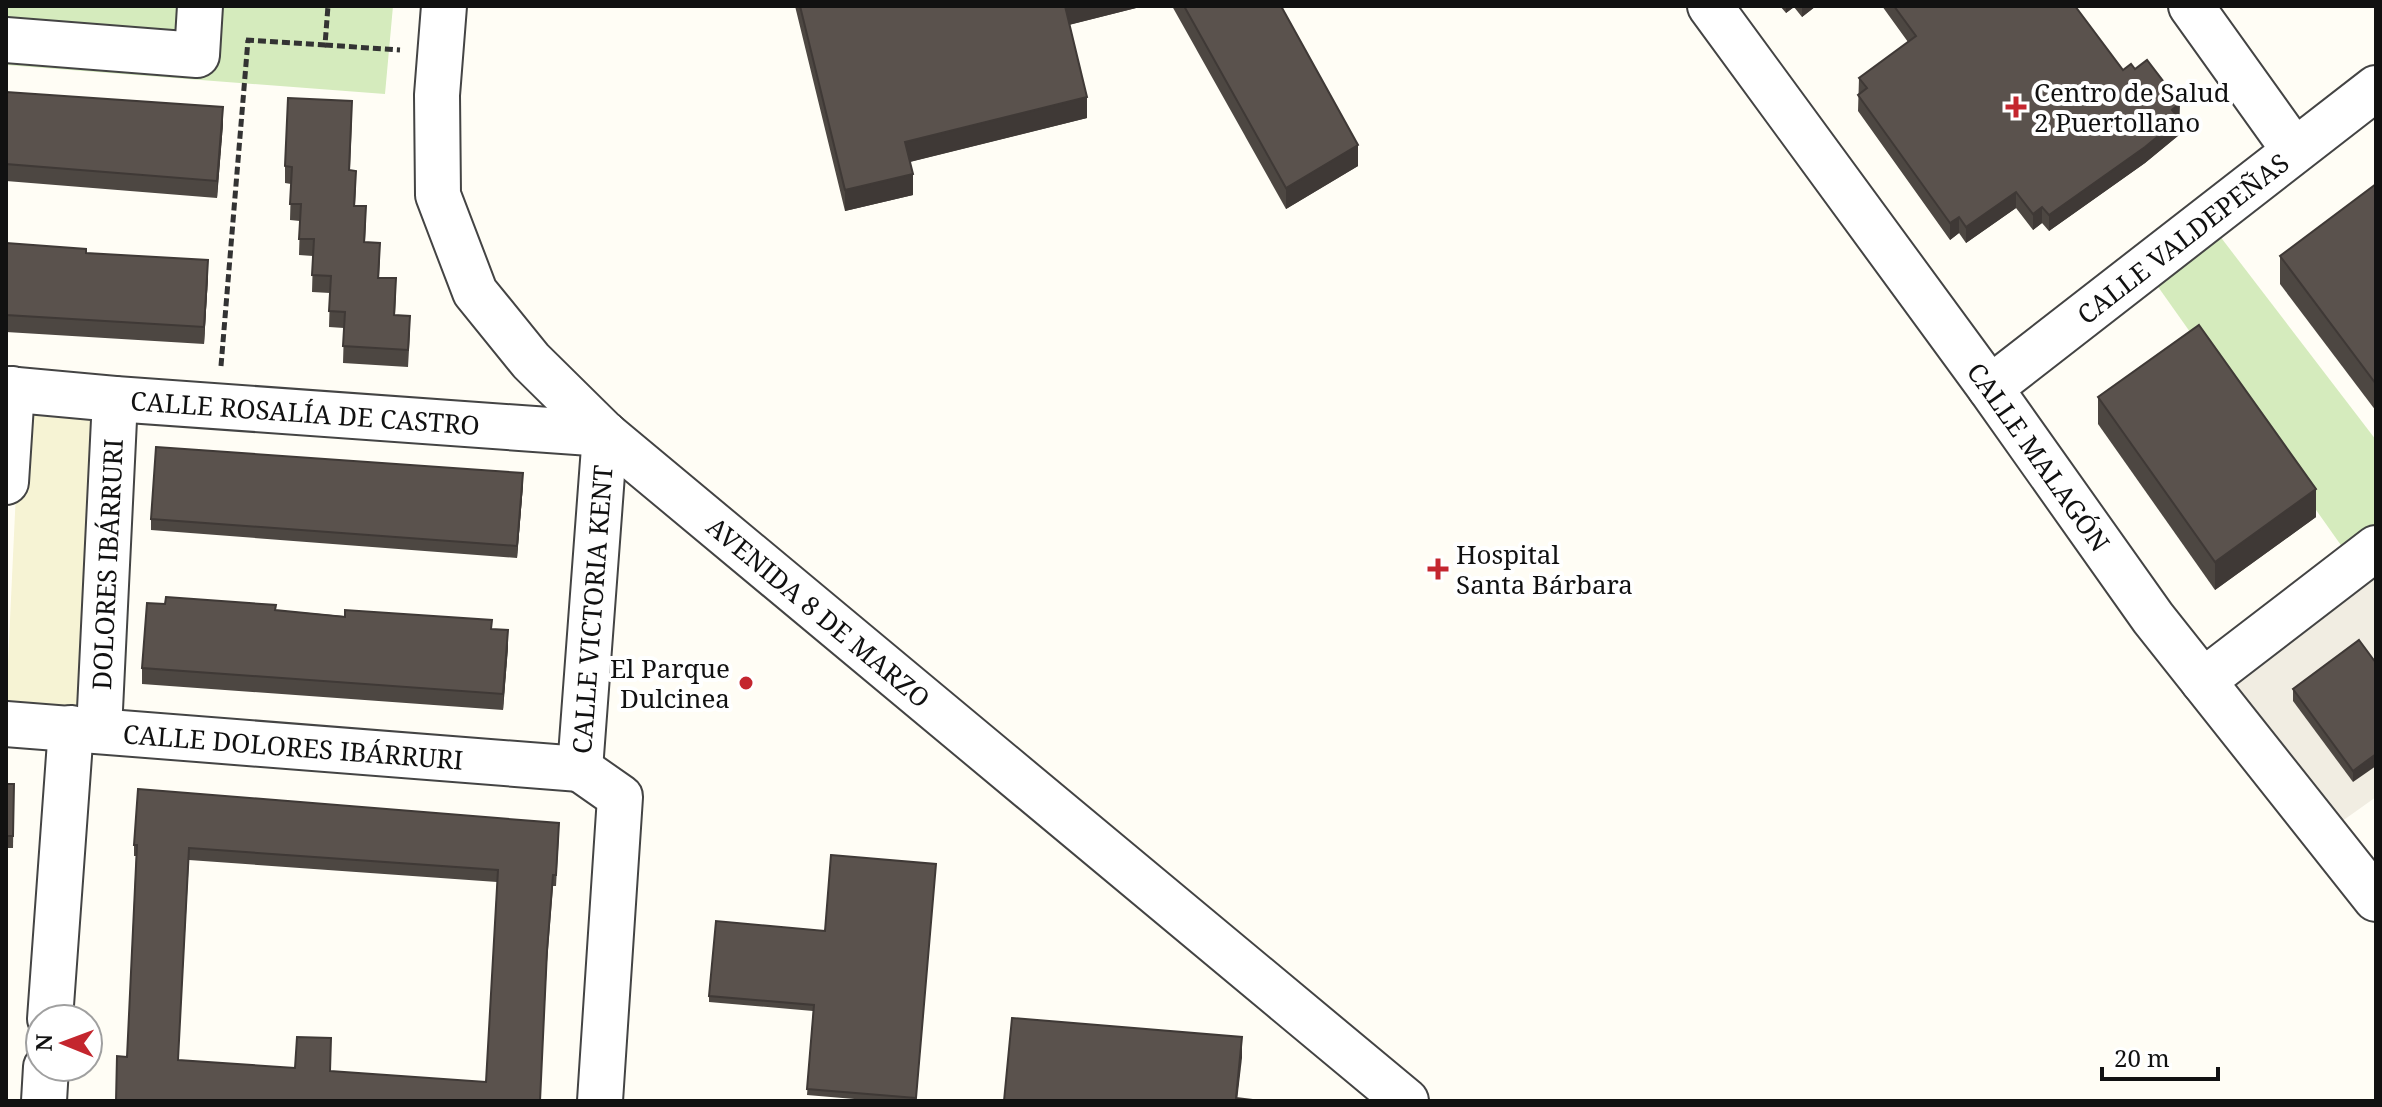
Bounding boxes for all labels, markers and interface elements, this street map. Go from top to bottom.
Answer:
place label: Centro de Salud 2 Puertollano [2034,74,2230,140]
marker: Centro de Salud 2 Puertollano [2005,96,2027,118]
street label: CALLE VALDEPEÑAS [2069,145,2296,332]
street label: CALLE MALAGÓN [1959,355,2118,559]
street label: CALLE ROSALÍA DE CASTRO [129,382,481,443]
street label: DOLORES IBÁRRURI [83,438,131,691]
street label: CALLE VICTORIA KENT [563,464,621,755]
street label: AVENIDA 8 DE MARZO [699,508,938,716]
place label: Hospital Santa Bárbara [1456,536,1633,602]
marker: Hospital Santa Bárbara [1427,558,1449,580]
place label: El Parque Dulcinea [610,650,730,716]
marker: El Parque Dulcinea [737,674,755,692]
street label: CALLE DOLORES IBÁRRURI [122,715,465,778]
north arrow [24,1003,104,1083]
scale bar [2102,1031,2218,1081]
text: N [28,1034,58,1052]
text: 20 m [2114,1041,2170,1074]

